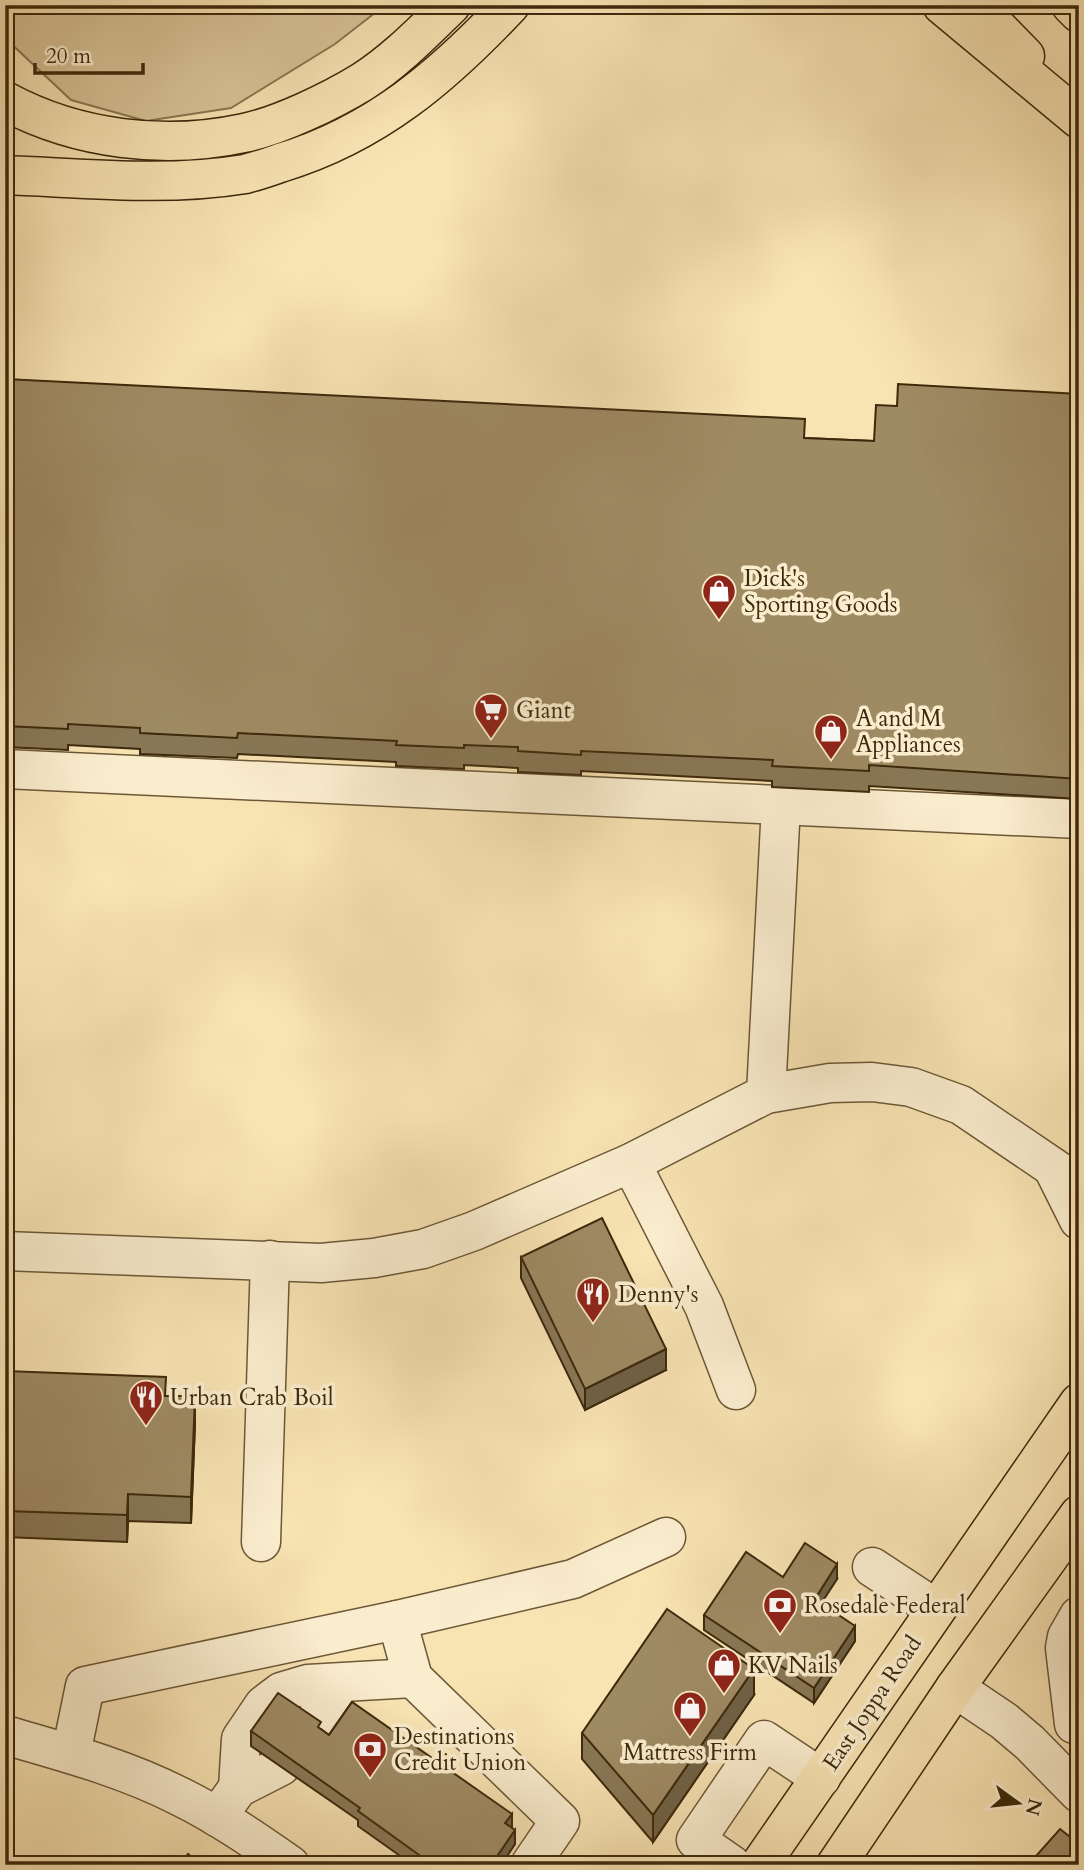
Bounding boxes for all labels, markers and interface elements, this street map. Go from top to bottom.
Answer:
scale bar [35,32,144,76]
text: 20 m [46,42,91,71]
place label: Dick's Sporting Goods [744,563,897,620]
shop icon: Dick's Sporting Goods [700,572,738,621]
supermarket icon: Giant [472,691,510,740]
place label: Giant [516,695,571,726]
place label: A and M Appliances [856,703,961,760]
shop icon: A and M Appliances [812,712,850,761]
restaurant icon: Denny's [574,1275,612,1324]
place label: Denny's [618,1279,698,1310]
restaurant icon: Urban Crab Boil [127,1378,165,1427]
place label: Urban Crab Boil [170,1382,334,1413]
bank icon: Rosedale Federal [761,1586,799,1635]
place label: Rosedale Federal [804,1590,966,1621]
street label: East Joppa Road [815,1629,929,1777]
shop icon: KV Nails [705,1646,743,1695]
place label: KV Nails [748,1650,838,1681]
shop icon: Mattress Firm [671,1689,709,1738]
place label: Destinations Credit Union [394,1721,526,1778]
bank icon: Destinations Credit Union [351,1730,389,1779]
place label: Mattress Firm [623,1737,758,1768]
north arrow [982,1769,1052,1839]
text: N [1019,1796,1048,1819]

